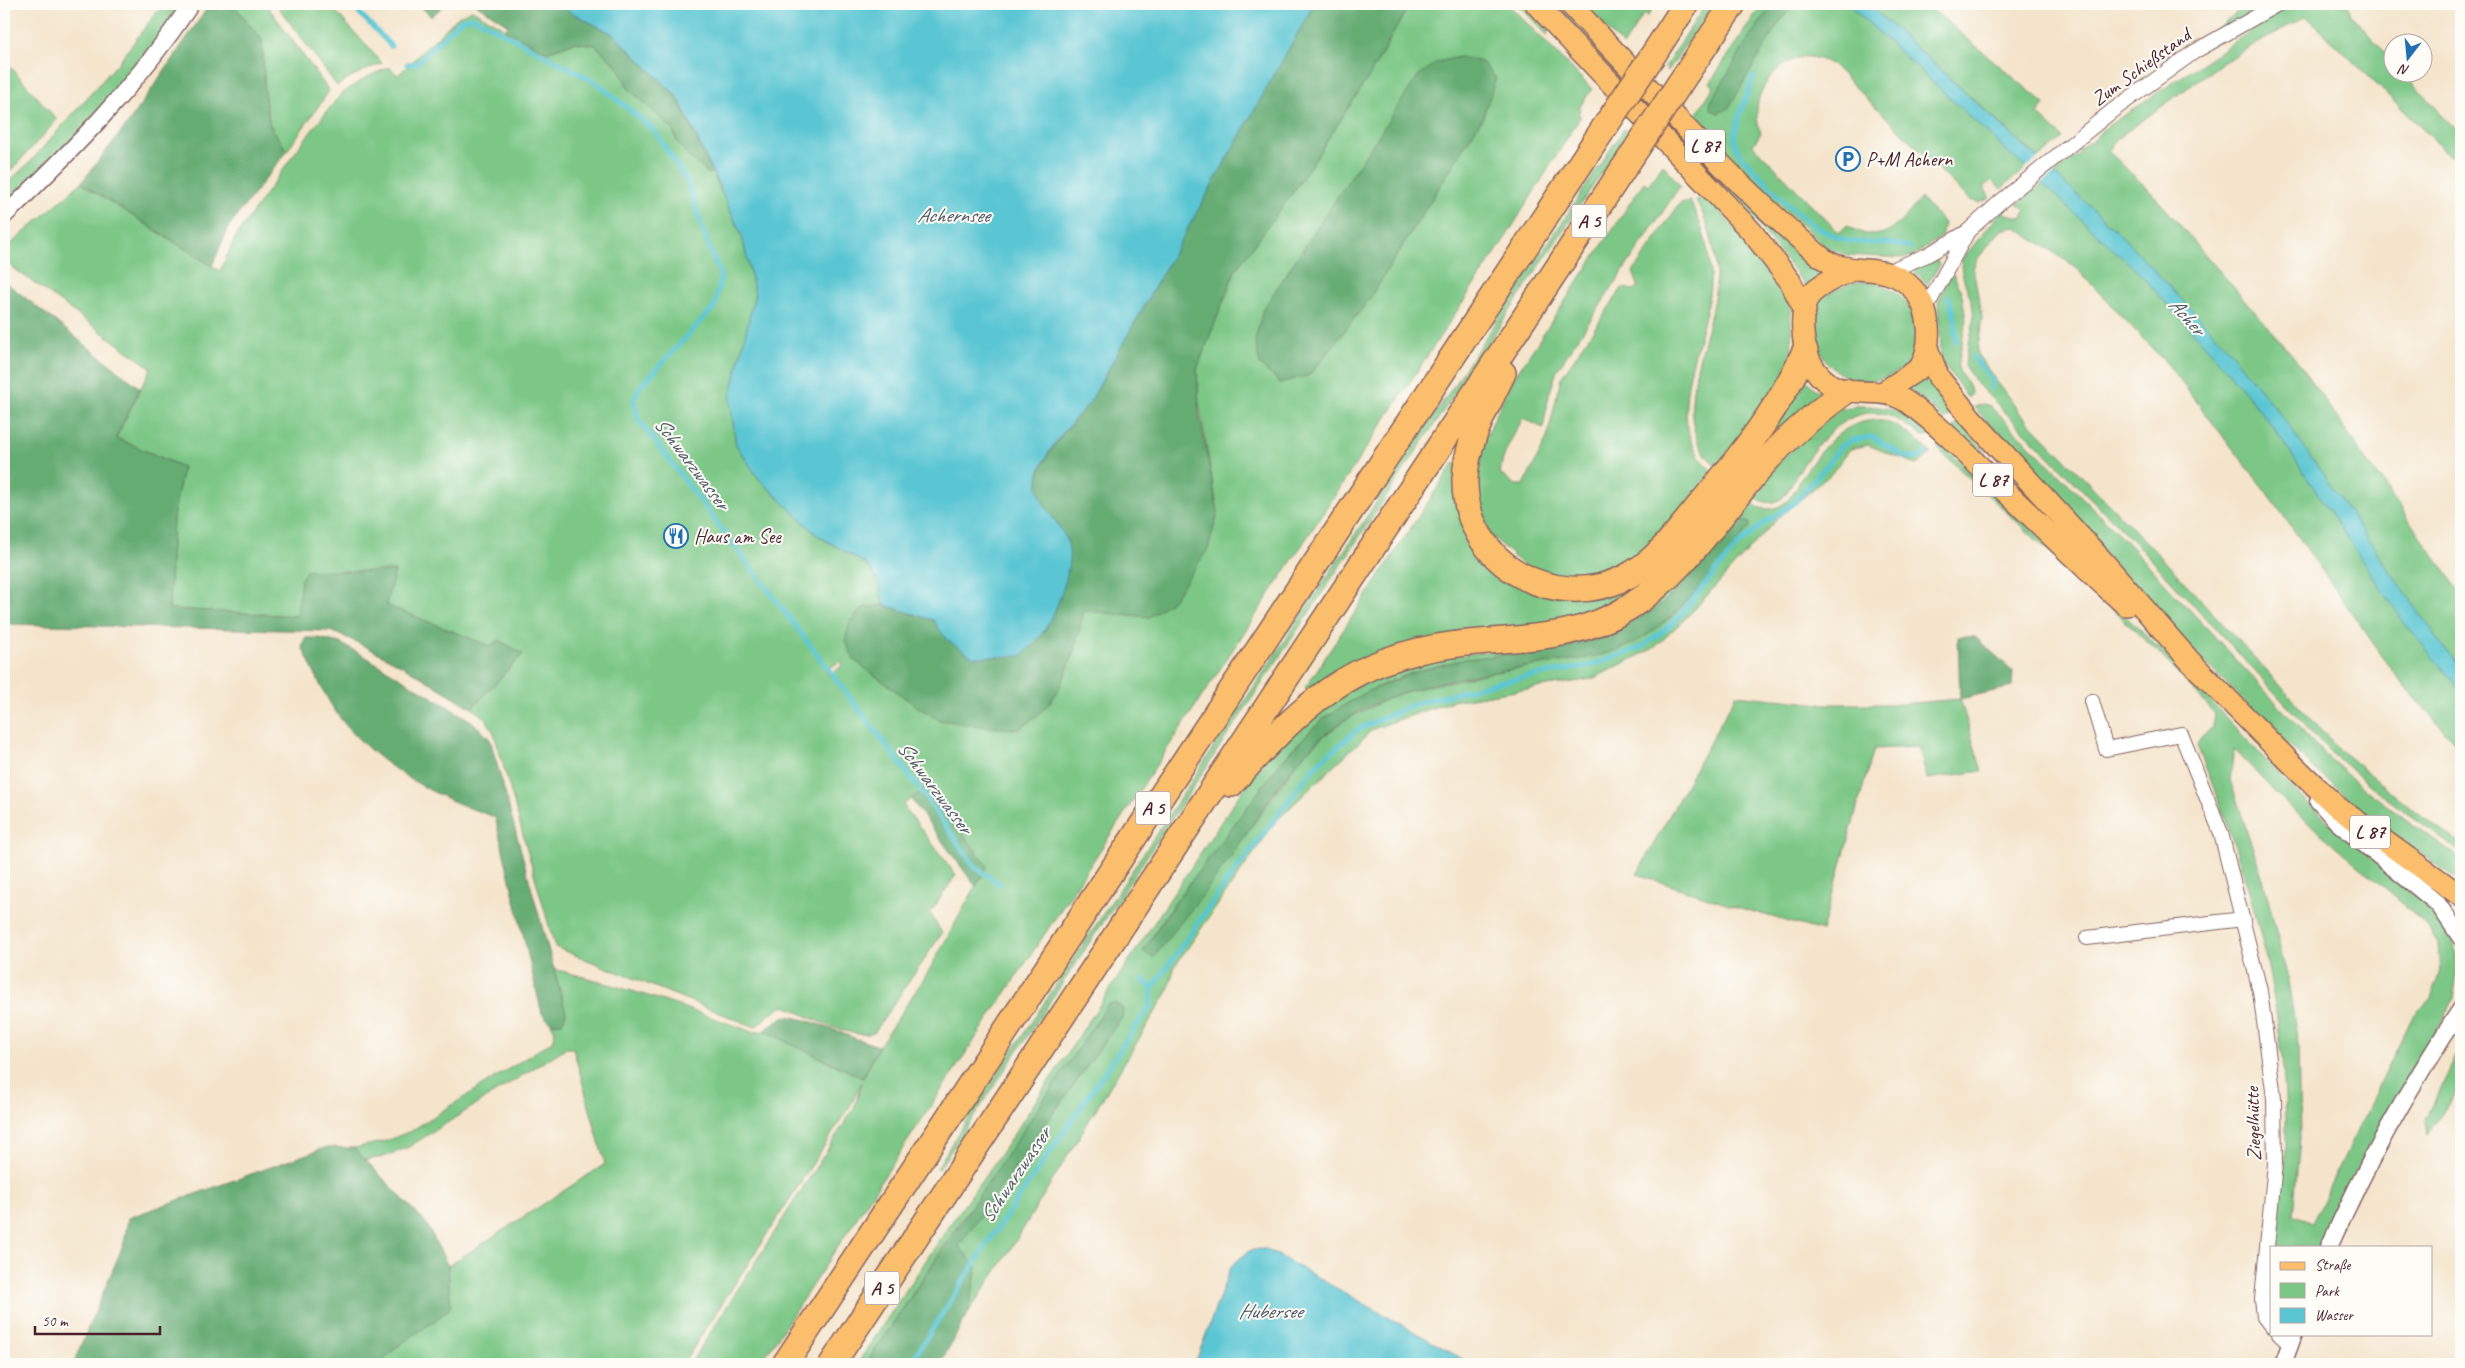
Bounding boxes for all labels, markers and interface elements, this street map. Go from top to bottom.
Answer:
street label: Zum Schießstand [2087,21,2198,111]
north arrow [2382,32,2432,82]
text: N [2396,60,2411,79]
road number: L 87 [1685,130,1725,162]
parking icon: P+M Achern [1835,146,1861,172]
place label: P+M Achern [1866,147,1953,172]
water label: Achernsee [917,202,992,228]
road number: A 5 [1572,205,1606,238]
water label: Acher [2163,292,2213,343]
water label: Schwarzwasser [649,412,737,517]
road number: L 87 [1973,464,2013,496]
restaurant icon: Haus am See [663,523,689,549]
place label: Haus am See [694,524,782,549]
water label: Schwarzwasser [892,736,980,841]
road number: A 5 [1136,791,1170,824]
road number: L 87 [2350,816,2390,849]
street label: Ziegelhütte [2239,1085,2267,1161]
water label: Schwarzwasser [974,1120,1058,1227]
legend [2270,1246,2432,1336]
text: Straße [2315,1256,2351,1275]
road number: A 5 [864,1272,900,1305]
text: Park [2315,1282,2340,1301]
water label: Hubersee [1238,1298,1305,1324]
scale bar [35,1303,160,1335]
text: Wasser [2315,1306,2354,1325]
text: 50 m [42,1312,69,1331]

